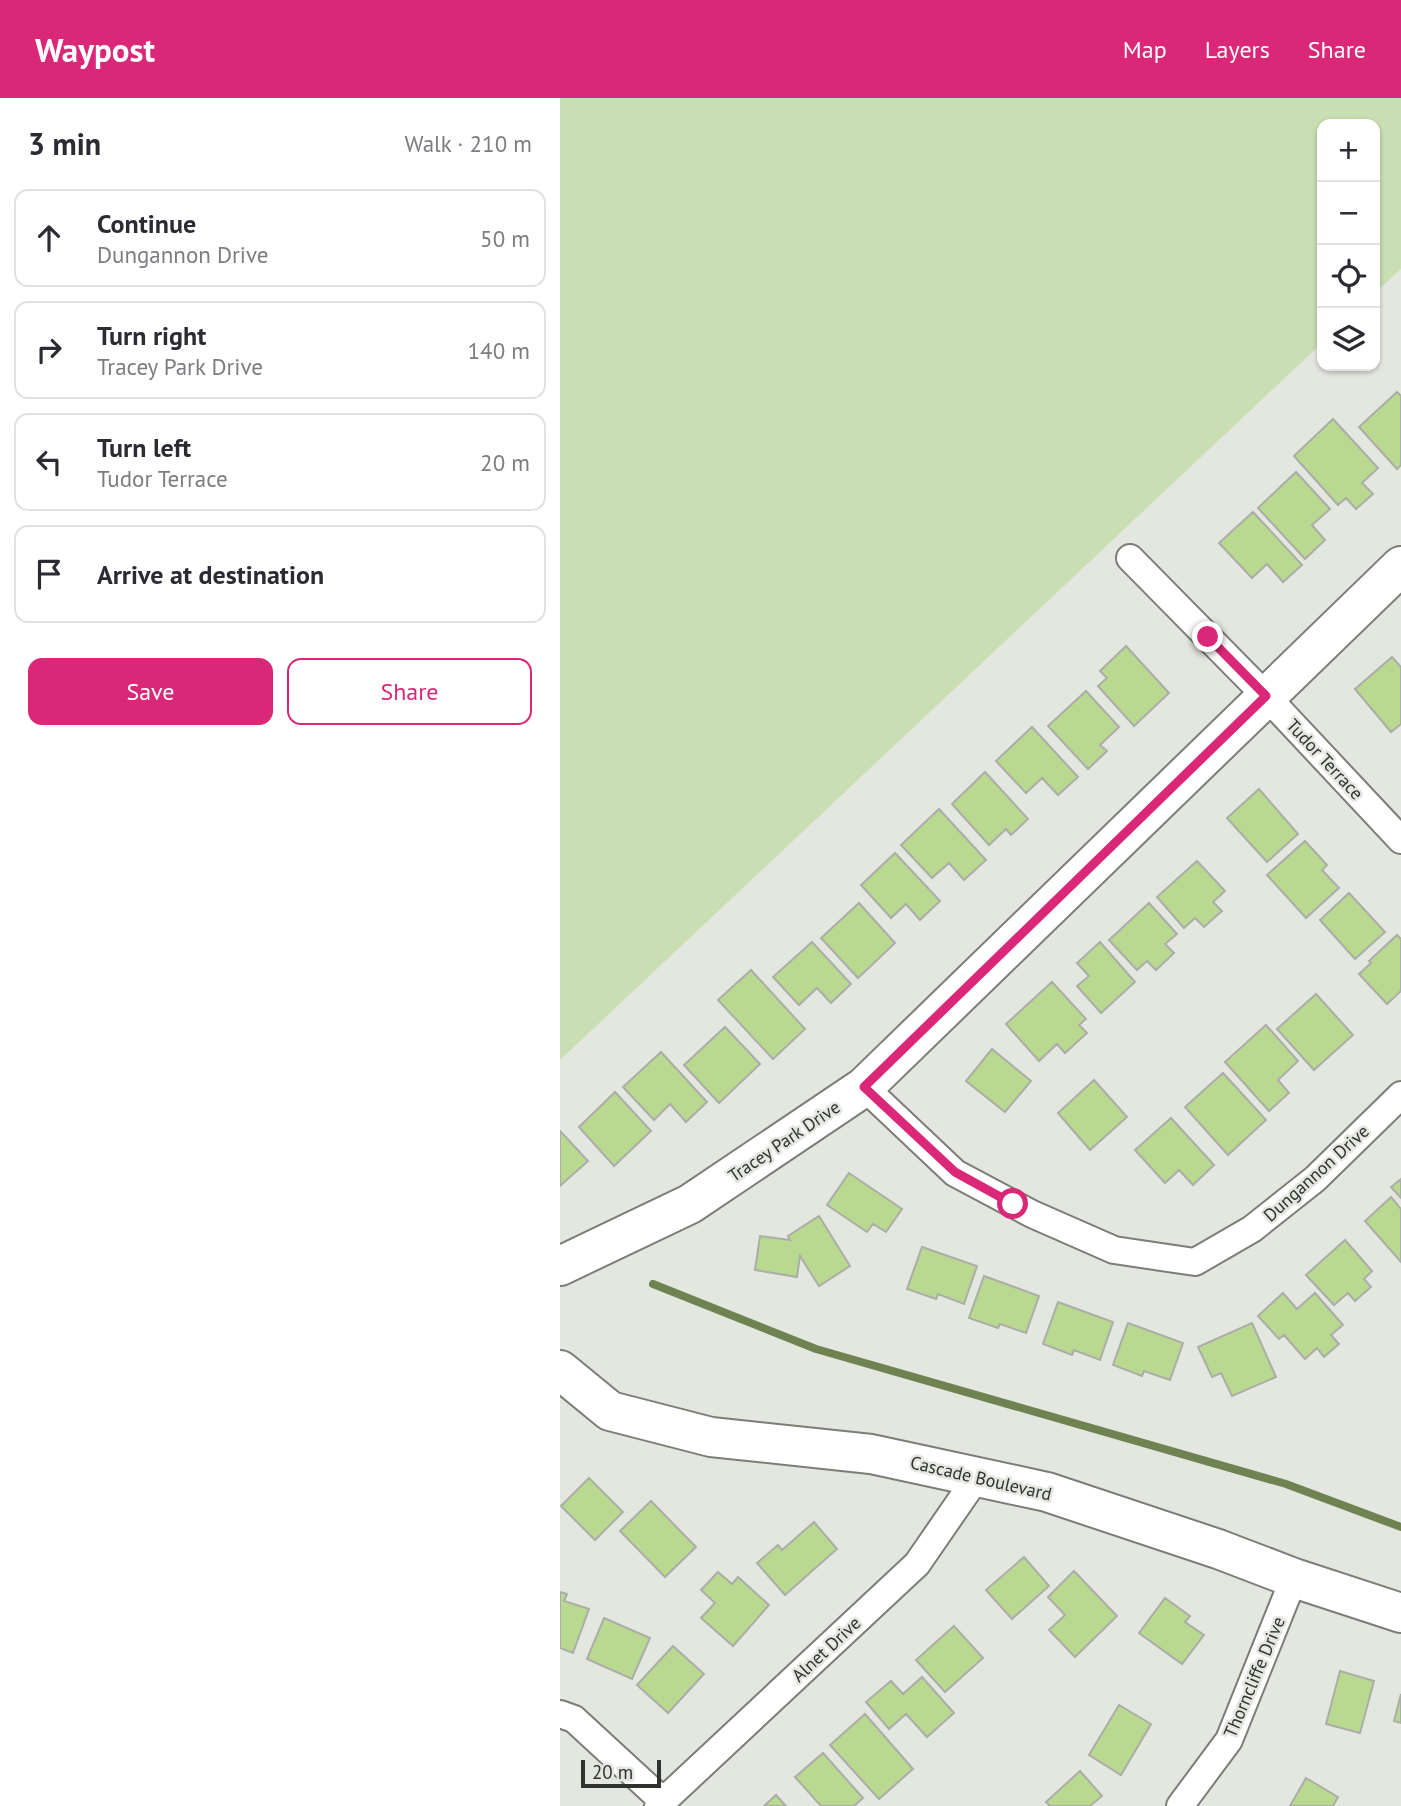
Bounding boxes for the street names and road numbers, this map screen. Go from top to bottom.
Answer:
street label: Tudor Terrace [1282,714,1368,804]
street label: Tracey Park Drive [724,1095,844,1187]
street label: Dungannon Drive [1258,1120,1374,1226]
street label: Cascade Boulevard [908,1451,1054,1505]
street label: Alnet Drive [787,1611,865,1687]
street label: Thorncliffe Drive [1218,1613,1290,1741]

